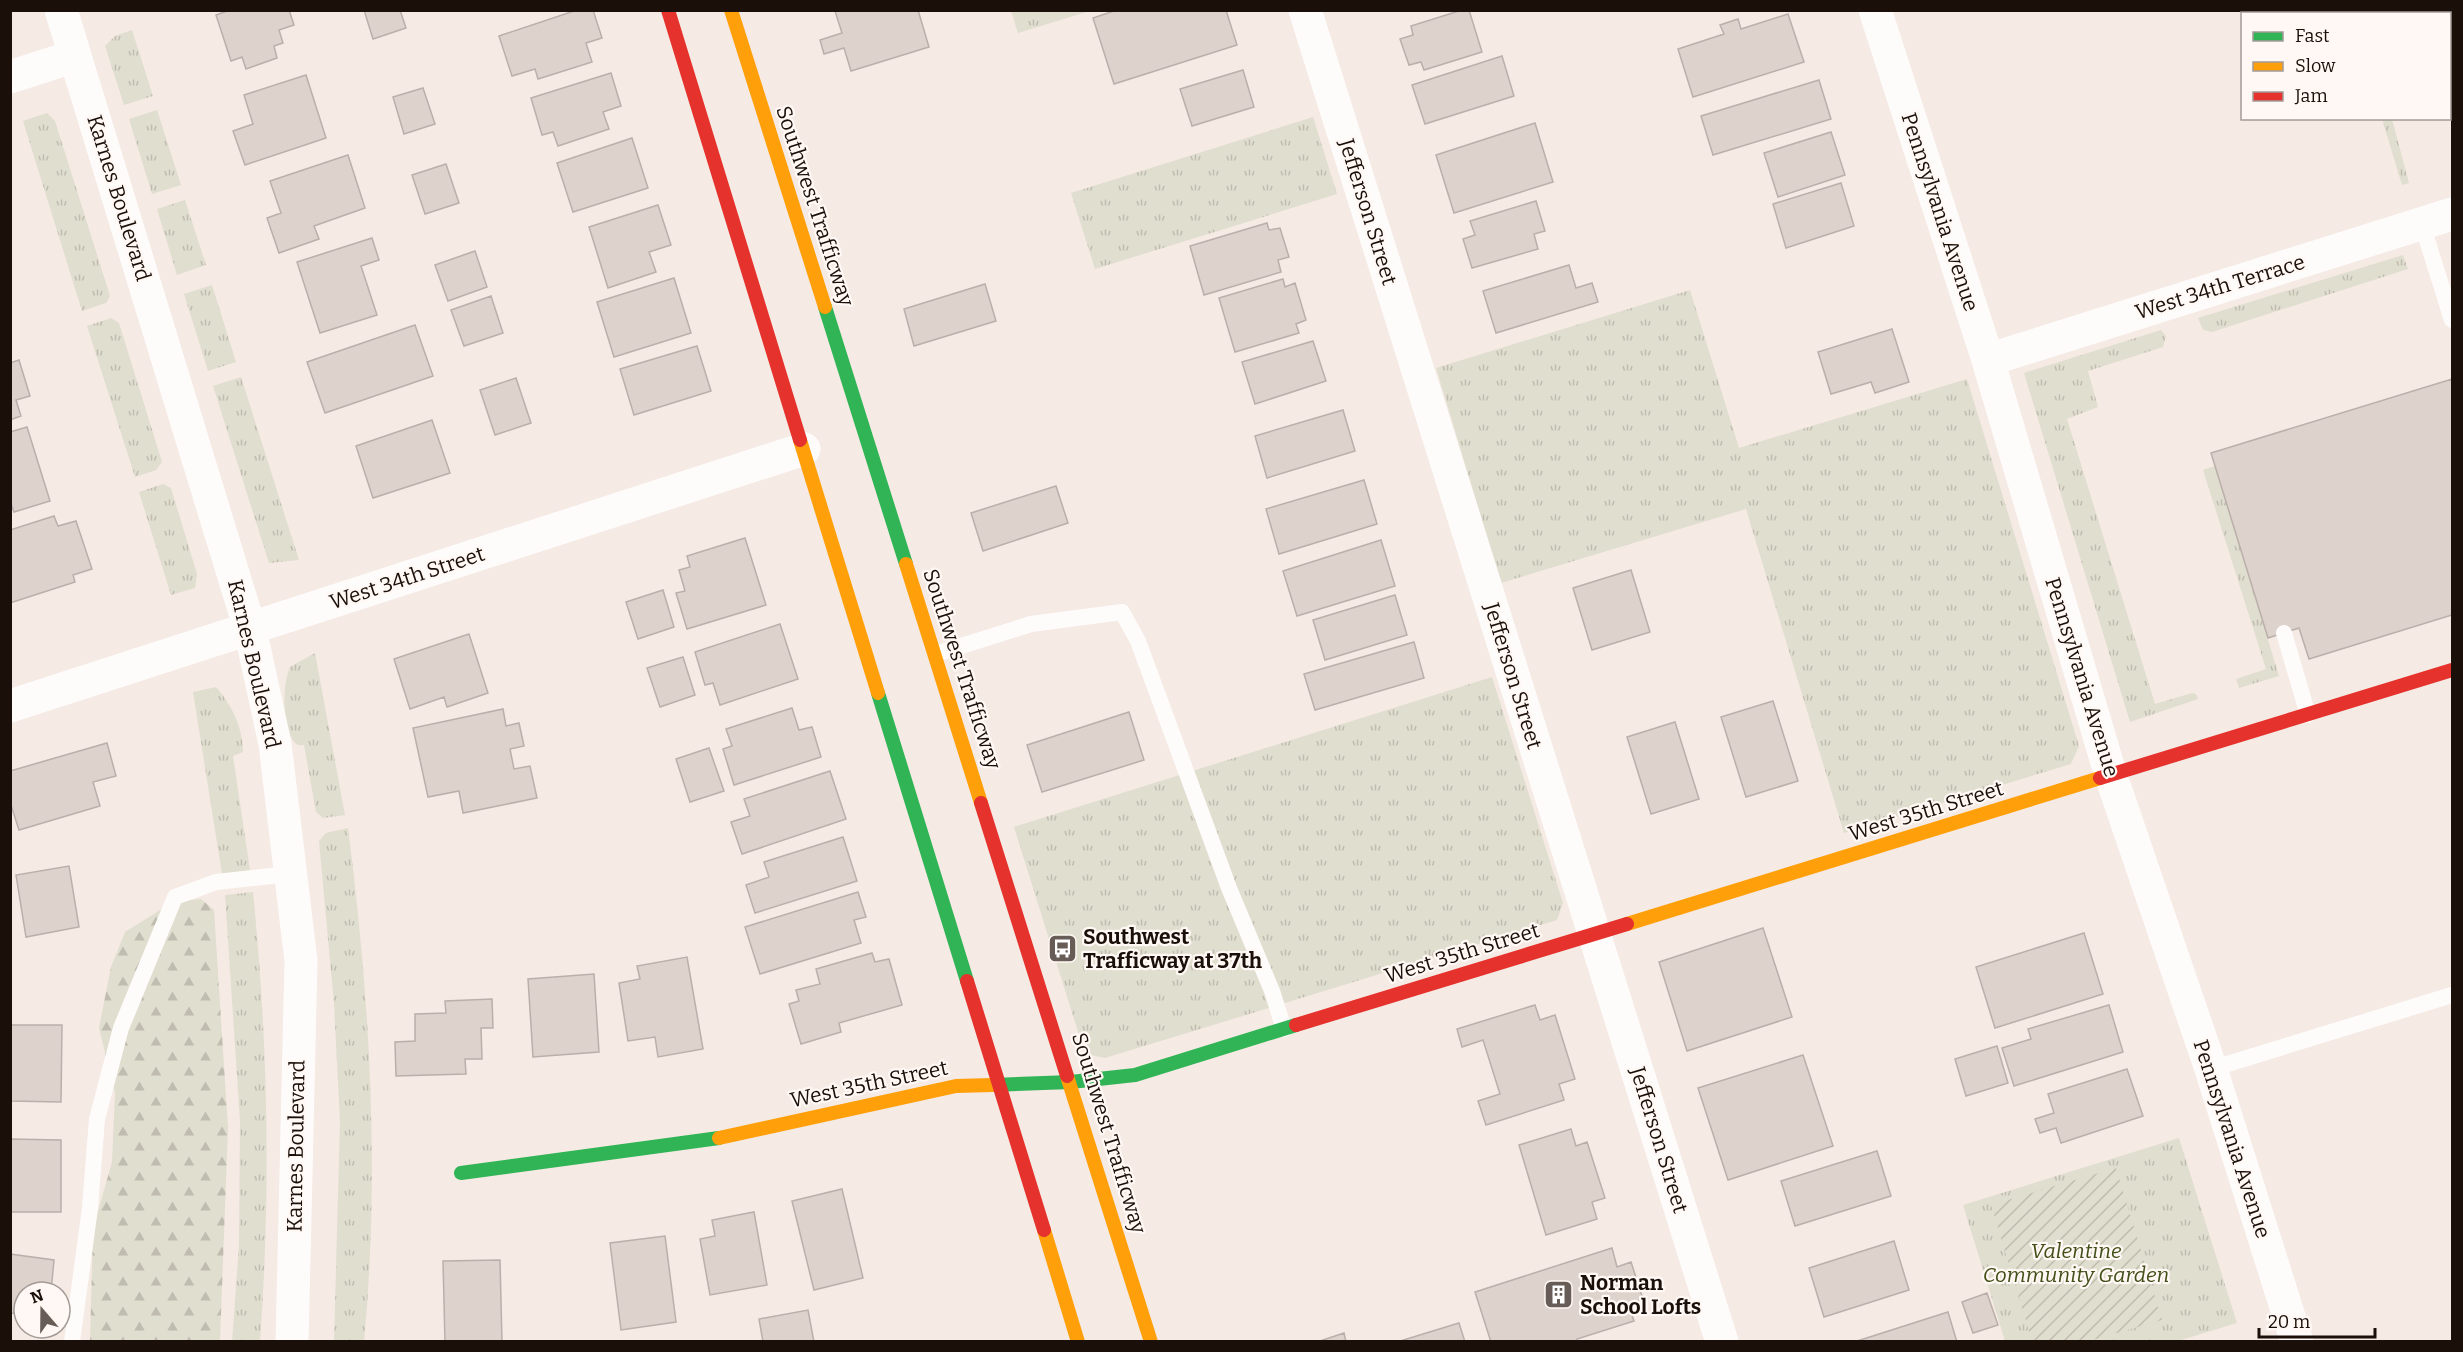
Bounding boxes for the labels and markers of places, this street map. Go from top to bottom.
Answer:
place label: Southwest Trafficway at 37th [1083,924,1263,974]
bus stop icon: Southwest Trafficway at 37th [1046,933,1078,965]
place label: Norman School Lofts [1580,1270,1701,1320]
building icon: Norman School Lofts [1543,1279,1575,1311]

